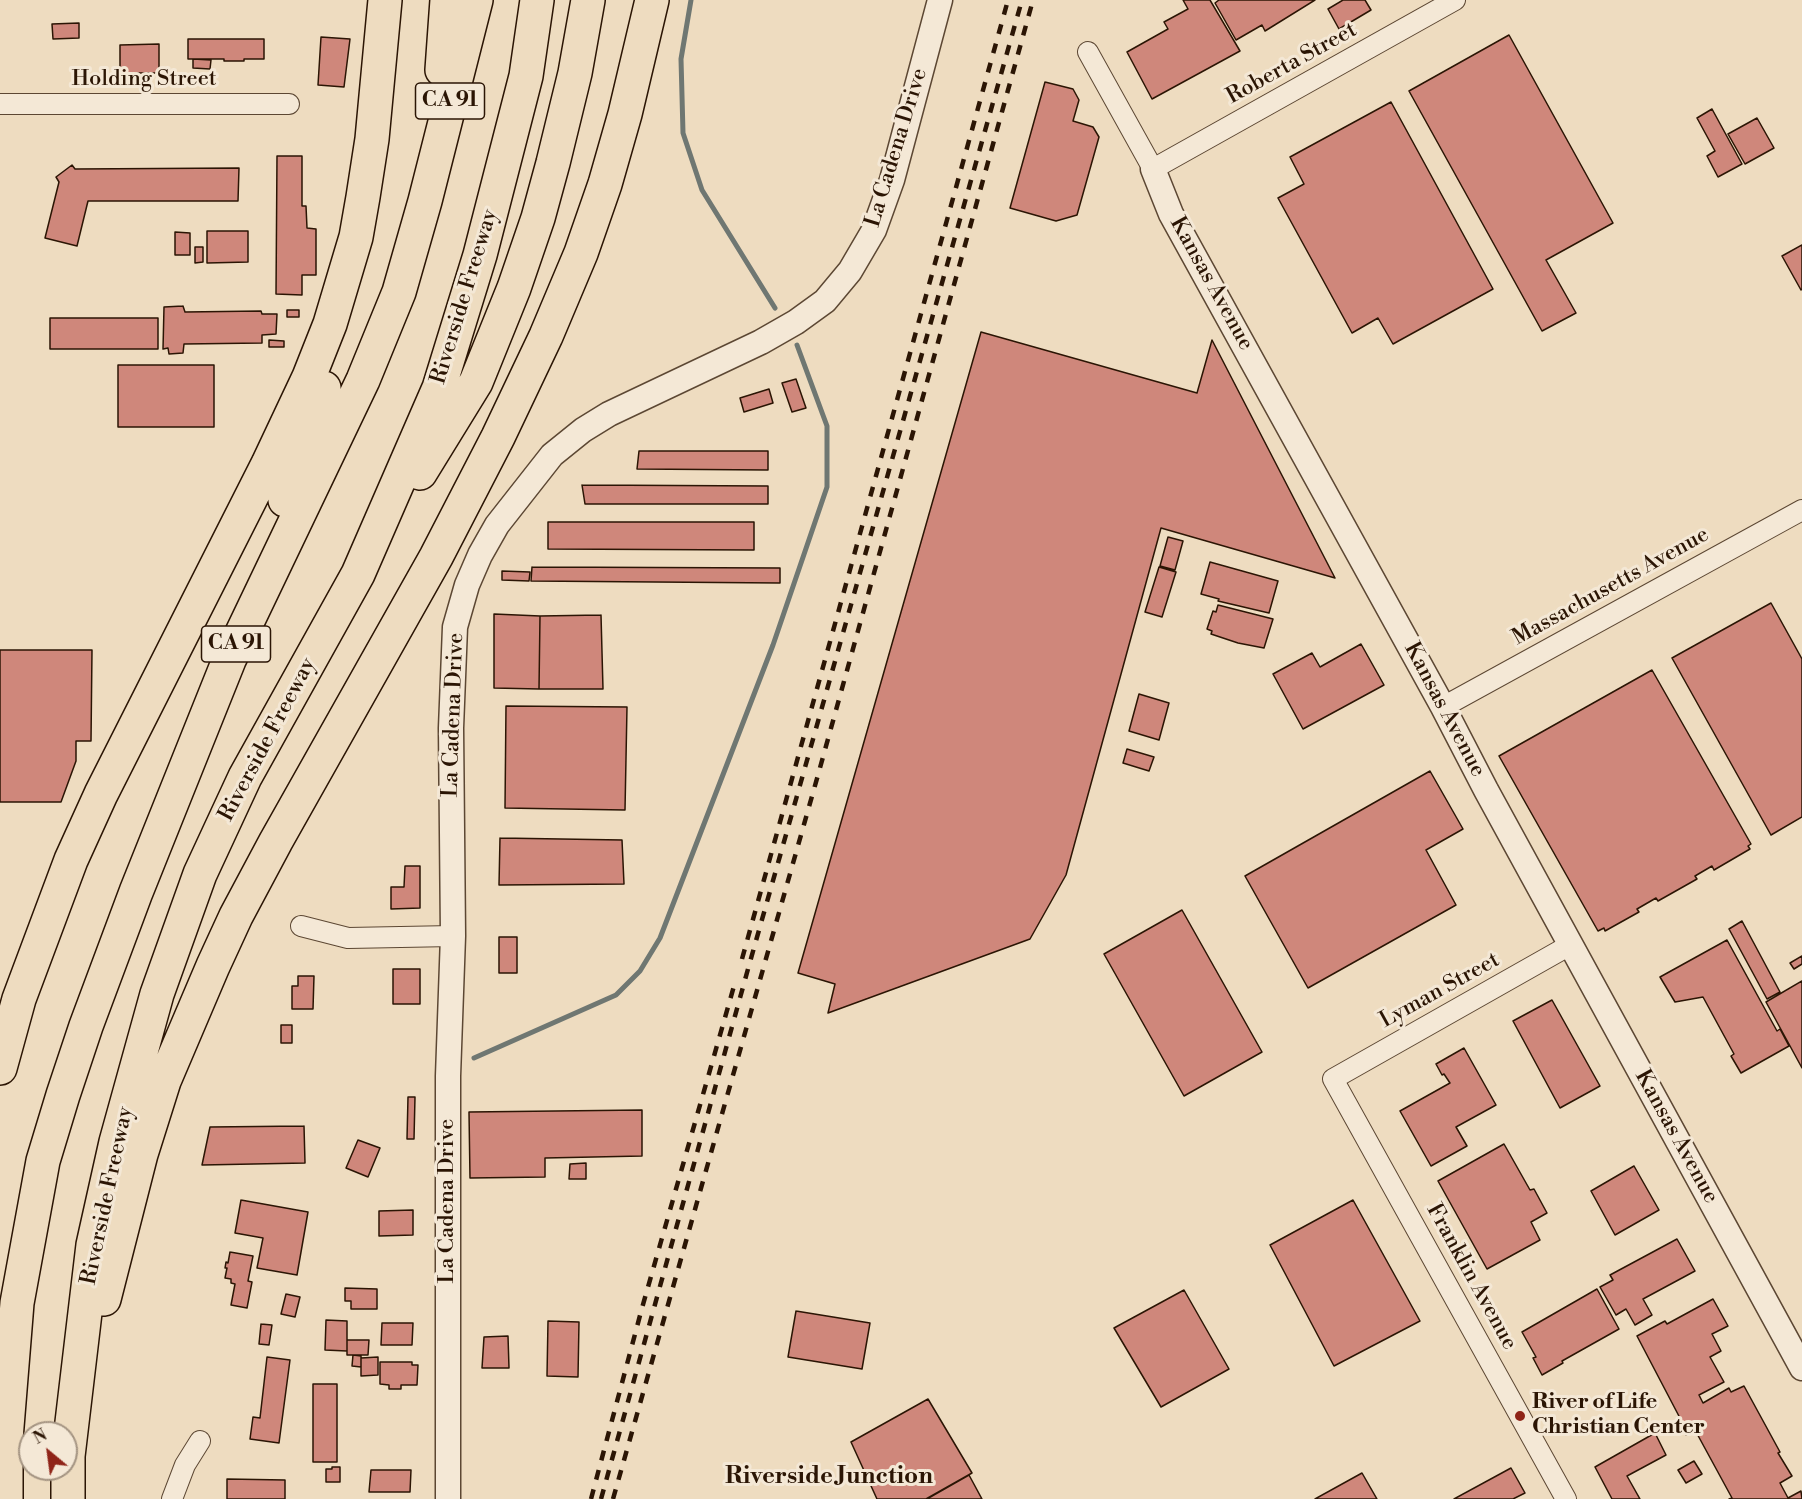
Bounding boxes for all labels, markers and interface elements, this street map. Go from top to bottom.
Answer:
street label: Roberta Street [1222,17,1362,111]
street label: La Cadena Drive [860,65,934,231]
street label: Holding Street [71,67,217,93]
road number: CA 91 [416,83,484,119]
street label: Riverside Freeway [426,206,504,388]
street label: Kansas Avenue [1163,213,1259,355]
street label: Massachusetts Avenue [1508,522,1714,652]
road number: CA 91 [202,626,270,662]
street label: La Cadena Drive [438,632,470,798]
street label: Kansas Avenue [1397,638,1491,782]
street label: Riverside Freeway [214,654,322,826]
street label: Lyman Street [1376,947,1504,1035]
street label: Kansas Avenue [1628,1066,1724,1208]
street label: Riverside Freeway [76,1105,140,1287]
street label: La Cadena Drive [435,1119,461,1283]
street label: Franklin Avenue [1420,1199,1522,1355]
place label: River of Life Christian Center [1532,1390,1705,1442]
marker: River of Life Christian Center [1513,1409,1527,1423]
north arrow [18,1421,78,1481]
text: N [30,1425,51,1449]
district label: Riverside Junction [725,1463,933,1491]

